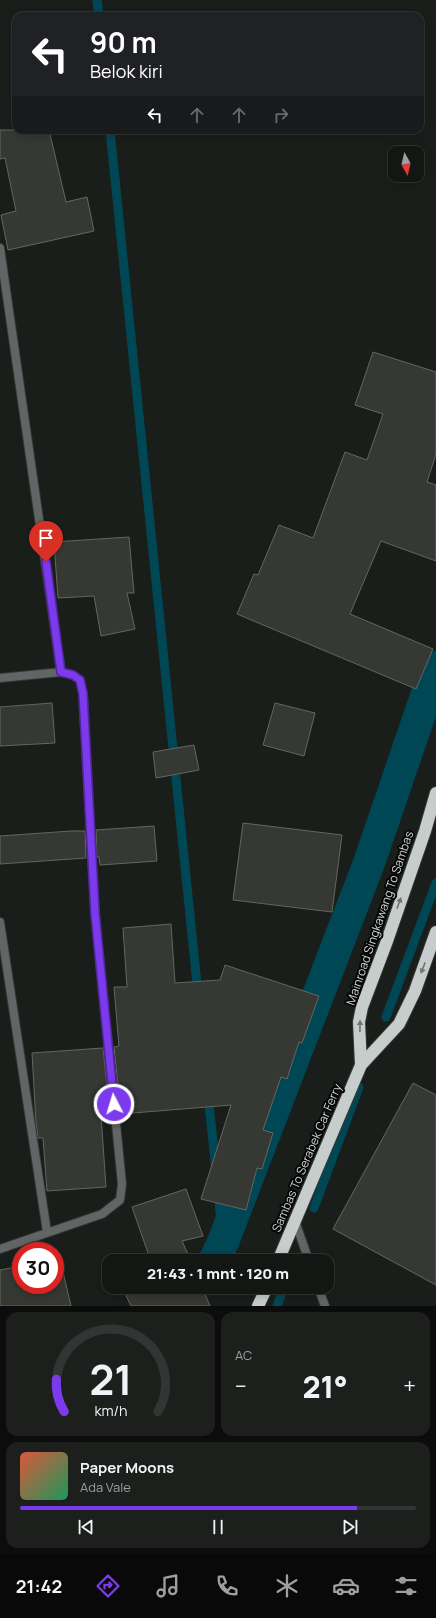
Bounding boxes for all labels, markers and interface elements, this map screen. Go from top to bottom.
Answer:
text: 90 m [90,23,157,61]
icon: left [24,28,76,80]
text: Belok kiri [90,59,163,83]
icon: left [144,104,166,126]
icon: ahead [186,104,208,126]
icon: ahead [228,104,250,126]
icon: right [270,104,292,126]
north arrow [388,146,424,182]
map controls [388,146,424,182]
pin [29,521,63,562]
icon: arrive [35,527,57,549]
street label: Mainroad Singkawang To Sambas [342,828,417,1007]
one-way arrow [397,897,403,909]
one-way arrow [419,963,425,975]
one-way arrow [357,1019,363,1032]
street label: Sambas To Serabek Car Ferry [267,1080,346,1235]
position arrow [93,1083,135,1125]
speed limit sign: 30 [12,1242,64,1294]
text: 21:43 · 1 mnt · 120 m [147,1263,289,1284]
text: AC [235,1346,252,1364]
text: 21 [89,1351,132,1407]
text: 21° [302,1366,348,1407]
text: − [235,1371,247,1401]
text: + [403,1371,416,1401]
text: km/h [94,1401,127,1420]
text: Paper Moons [80,1457,174,1478]
text: Ada Vale [80,1478,131,1496]
icon: previous [75,1516,97,1538]
icon: pause [207,1516,229,1538]
icon: next [339,1516,361,1538]
icon: directions [94,1572,122,1600]
icon: music [154,1572,182,1600]
icon: phone [213,1572,241,1600]
icon: climate [273,1572,301,1600]
icon: car [332,1572,360,1600]
icon: filters [392,1572,420,1600]
text: 21:42 [16,1574,62,1598]

